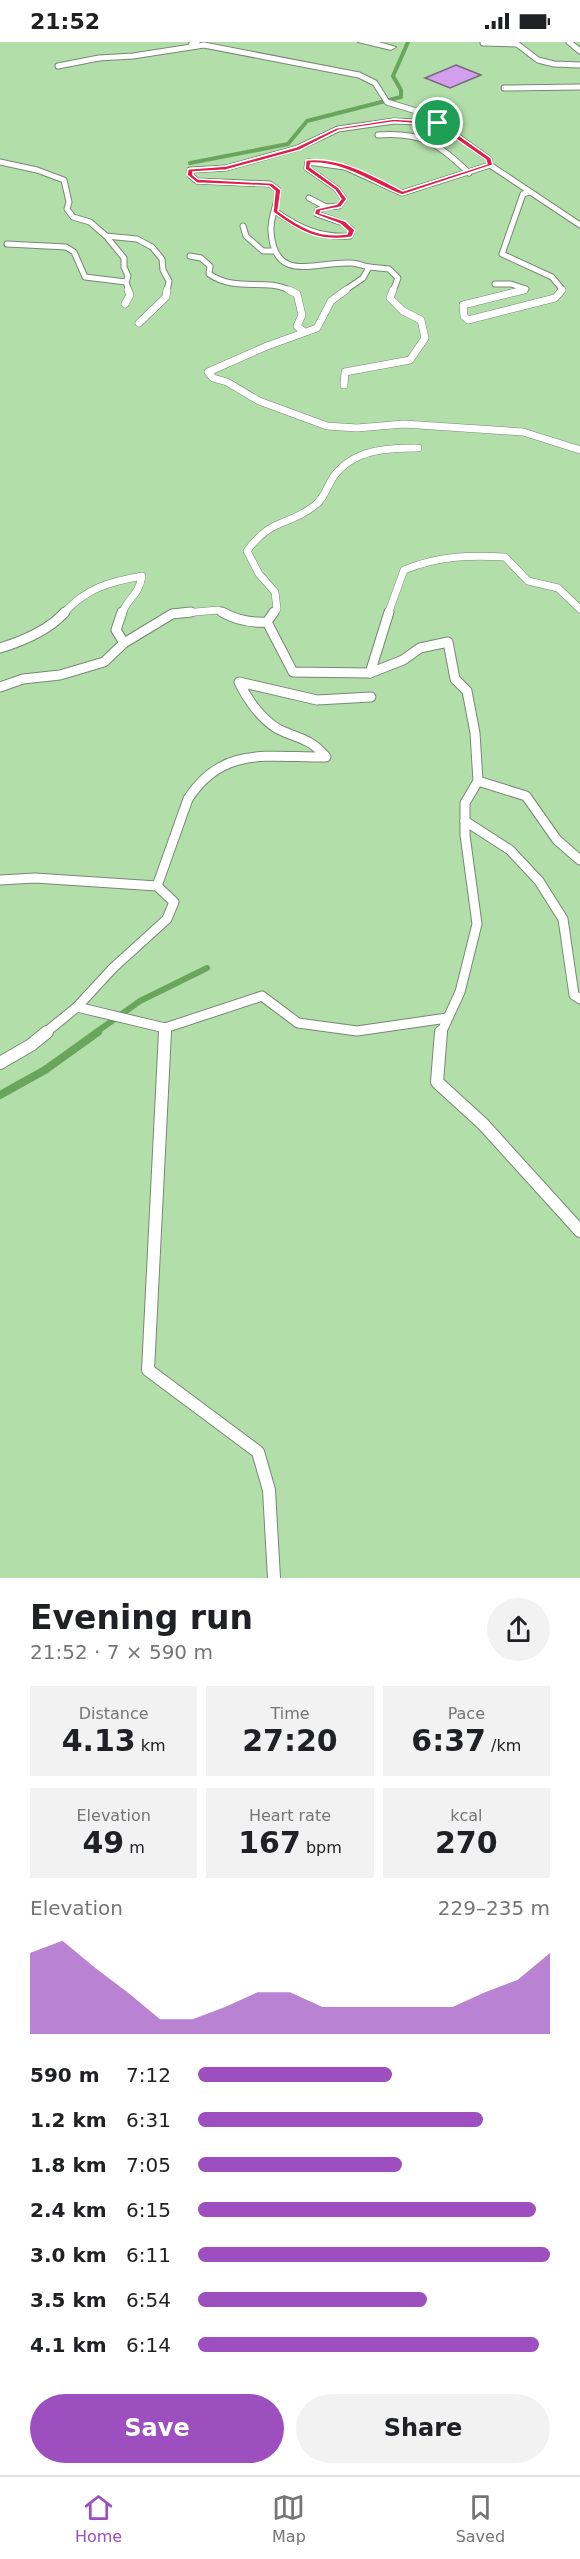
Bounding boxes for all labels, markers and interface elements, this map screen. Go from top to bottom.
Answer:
text: 21:52 [30,9,100,34]
pin [412,97,463,148]
icon: arrive [421,106,454,139]
text: Evening run [30,1598,253,1637]
button: share [487,1598,550,1661]
text: 21:52 · 7 × 590 m [30,1640,213,1664]
text: Distance [79,1704,149,1723]
text: Time [270,1704,310,1723]
text: Pace [448,1704,485,1723]
text: 4.13 [62,1723,136,1758]
text: 27:20 [242,1723,338,1758]
text: 6:37 [411,1723,486,1758]
text: km [136,1736,166,1755]
text: /km [486,1736,521,1755]
text: Elevation [77,1806,151,1825]
text: Heart rate [249,1806,331,1825]
text: kcal [450,1806,482,1825]
text: 49 [82,1825,124,1860]
text: 167 [238,1825,301,1860]
text: 270 [435,1825,498,1860]
text: m [124,1838,145,1857]
text: bpm [301,1838,342,1857]
text: Elevation [30,1896,123,1920]
text: 229–235 m [438,1896,550,1920]
text: 590 m [30,2063,100,2087]
text: 7:12 [126,2063,171,2087]
text: 1.2 km [30,2108,107,2132]
text: 6:31 [126,2108,171,2132]
text: 1.8 km [30,2153,107,2177]
text: 7:05 [126,2153,171,2177]
text: 2.4 km [30,2198,107,2222]
text: 6:15 [126,2198,171,2222]
text: 3.0 km [30,2243,107,2267]
text: 6:11 [126,2243,171,2267]
text: 3.5 km [30,2288,107,2312]
text: 6:54 [126,2288,171,2312]
text: 4.1 km [30,2333,107,2357]
text: 6:14 [126,2333,171,2357]
button: Save [30,2394,284,2463]
button: Share [296,2394,550,2463]
tab: Home [75,2491,122,2546]
tab: Map [272,2491,306,2546]
tab: Saved [456,2491,505,2546]

